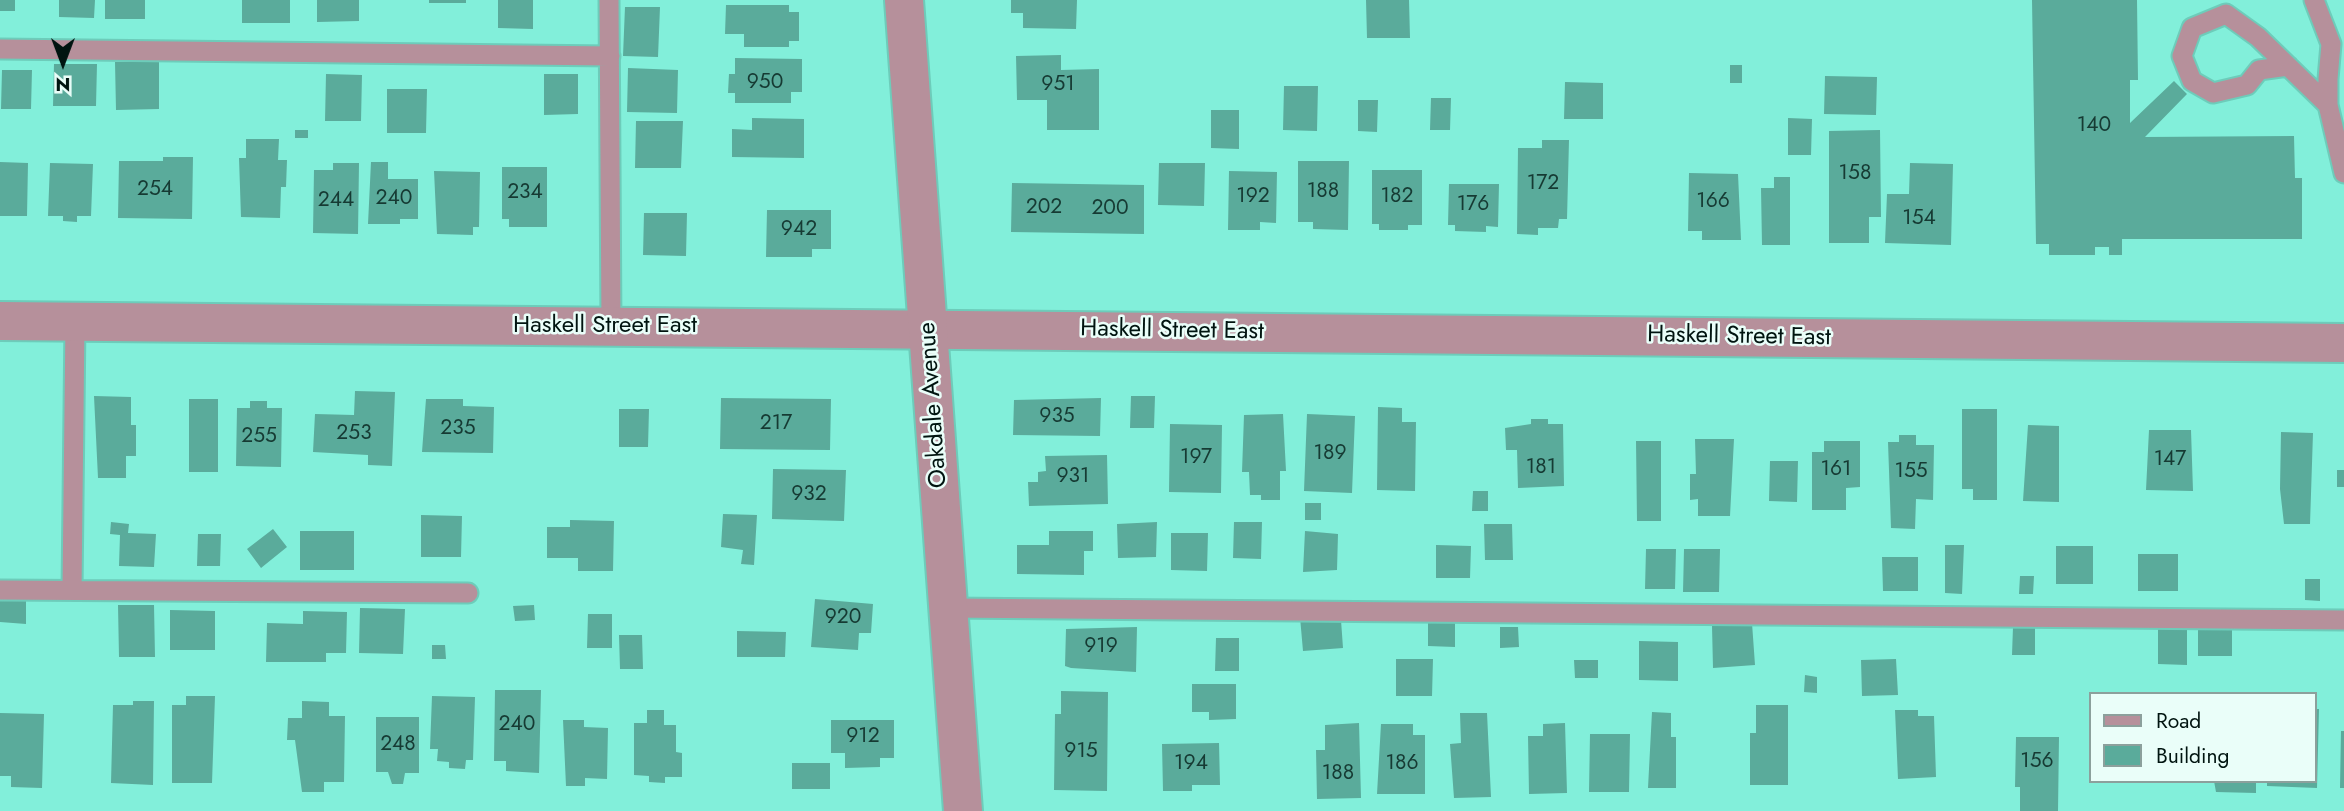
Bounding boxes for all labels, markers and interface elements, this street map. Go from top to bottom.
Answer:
north arrow [28,28,98,98]
house number: 950 [747,70,783,96]
text: N [55,71,71,98]
house number: 951 [1041,72,1075,98]
house number: 140 [2077,113,2111,139]
house number: 158 [1839,161,1871,187]
house number: 172 [1527,171,1559,197]
house number: 254 [137,177,173,203]
house number: 188 [1307,179,1339,205]
house number: 234 [507,180,543,206]
house number: 192 [1236,184,1270,210]
house number: 182 [1381,184,1413,210]
house number: 240 [376,186,412,212]
house number: 244 [318,188,354,214]
house number: 166 [1696,189,1730,215]
house number: 176 [1457,192,1489,218]
house number: 202 [1026,195,1062,221]
house number: 200 [1091,196,1129,222]
house number: 154 [1902,206,1936,232]
house number: 942 [781,217,817,243]
street label: Haskell Street East [513,312,697,340]
street label: Haskell Street East [1080,315,1264,347]
street label: Oakdale Avenue [914,321,954,489]
street label: Haskell Street East [1647,321,1831,353]
house number: 935 [1039,404,1075,430]
house number: 217 [760,411,792,437]
house number: 235 [440,416,476,442]
house number: 253 [336,421,372,447]
house number: 255 [241,424,277,450]
house number: 189 [1313,441,1347,467]
house number: 197 [1180,445,1212,471]
house number: 147 [2154,447,2186,473]
house number: 181 [1526,455,1556,481]
house number: 161 [1821,457,1851,483]
house number: 155 [1894,459,1928,485]
house number: 931 [1056,464,1090,490]
house number: 932 [791,482,827,508]
house number: 920 [825,605,861,631]
house number: 919 [1084,634,1118,660]
legend [2088,692,2316,783]
text: Road [2156,706,2201,736]
house number: 240 [499,712,535,738]
house number: 912 [846,724,880,750]
house number: 248 [380,732,416,758]
house number: 915 [1064,739,1098,765]
text: Building [2156,741,2229,771]
house number: 156 [2020,749,2054,775]
house number: 194 [1174,751,1208,777]
house number: 186 [1385,751,1419,777]
house number: 188 [1322,761,1354,787]

